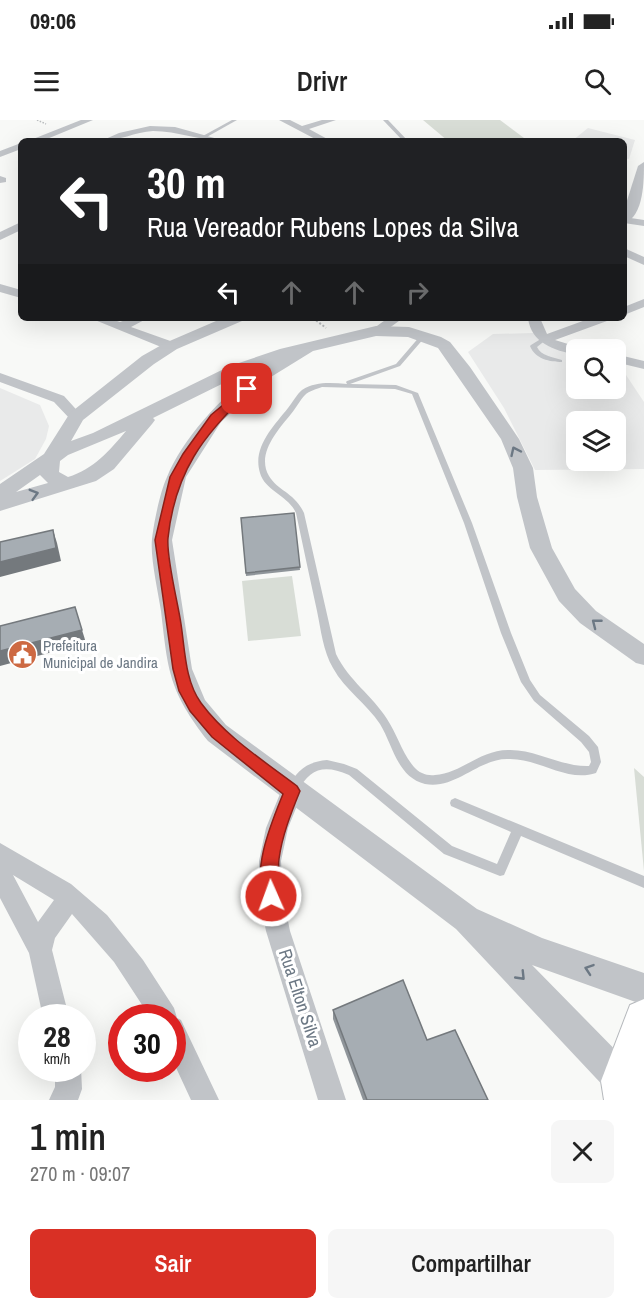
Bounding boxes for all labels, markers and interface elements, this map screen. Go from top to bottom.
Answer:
text: 09:06 [30,6,76,36]
text: Drivr [297,63,347,99]
icon: menu [30,65,63,98]
icon: search [581,65,614,98]
text: 30 m [147,155,226,211]
icon: left [48,162,126,240]
text: Rua Vereador Rubens Lopes da Silva [147,209,519,245]
icon: left [212,276,245,309]
icon: ahead [275,276,308,309]
icon: ahead [338,276,371,309]
icon: right [401,276,434,309]
map controls [566,339,626,471]
button: search [566,339,626,399]
pin [221,363,272,414]
icon: arrive [230,372,263,405]
button: layers [566,411,626,471]
one-way arrow [511,446,523,457]
one-way arrow [28,489,39,501]
one-way arrow [591,620,602,631]
place label: Prefeitura Municipal de Jandira [43,635,158,673]
public building icon: Prefeitura Municipal de Jandira [6,639,38,671]
position arrow [239,864,303,928]
street label: Rua Elton Silva [273,946,328,1050]
one-way arrow [584,964,595,976]
one-way arrow [514,969,525,980]
speed limit sign: 30 [108,1004,186,1082]
text: 28 [43,1016,71,1056]
text: km/h [44,1048,70,1069]
text: 1 min [30,1113,106,1161]
button: close [551,1120,614,1183]
text: 270 m · 09:07 [30,1160,130,1187]
button: Sair [30,1229,316,1298]
button: Compartilhar [328,1229,614,1298]

